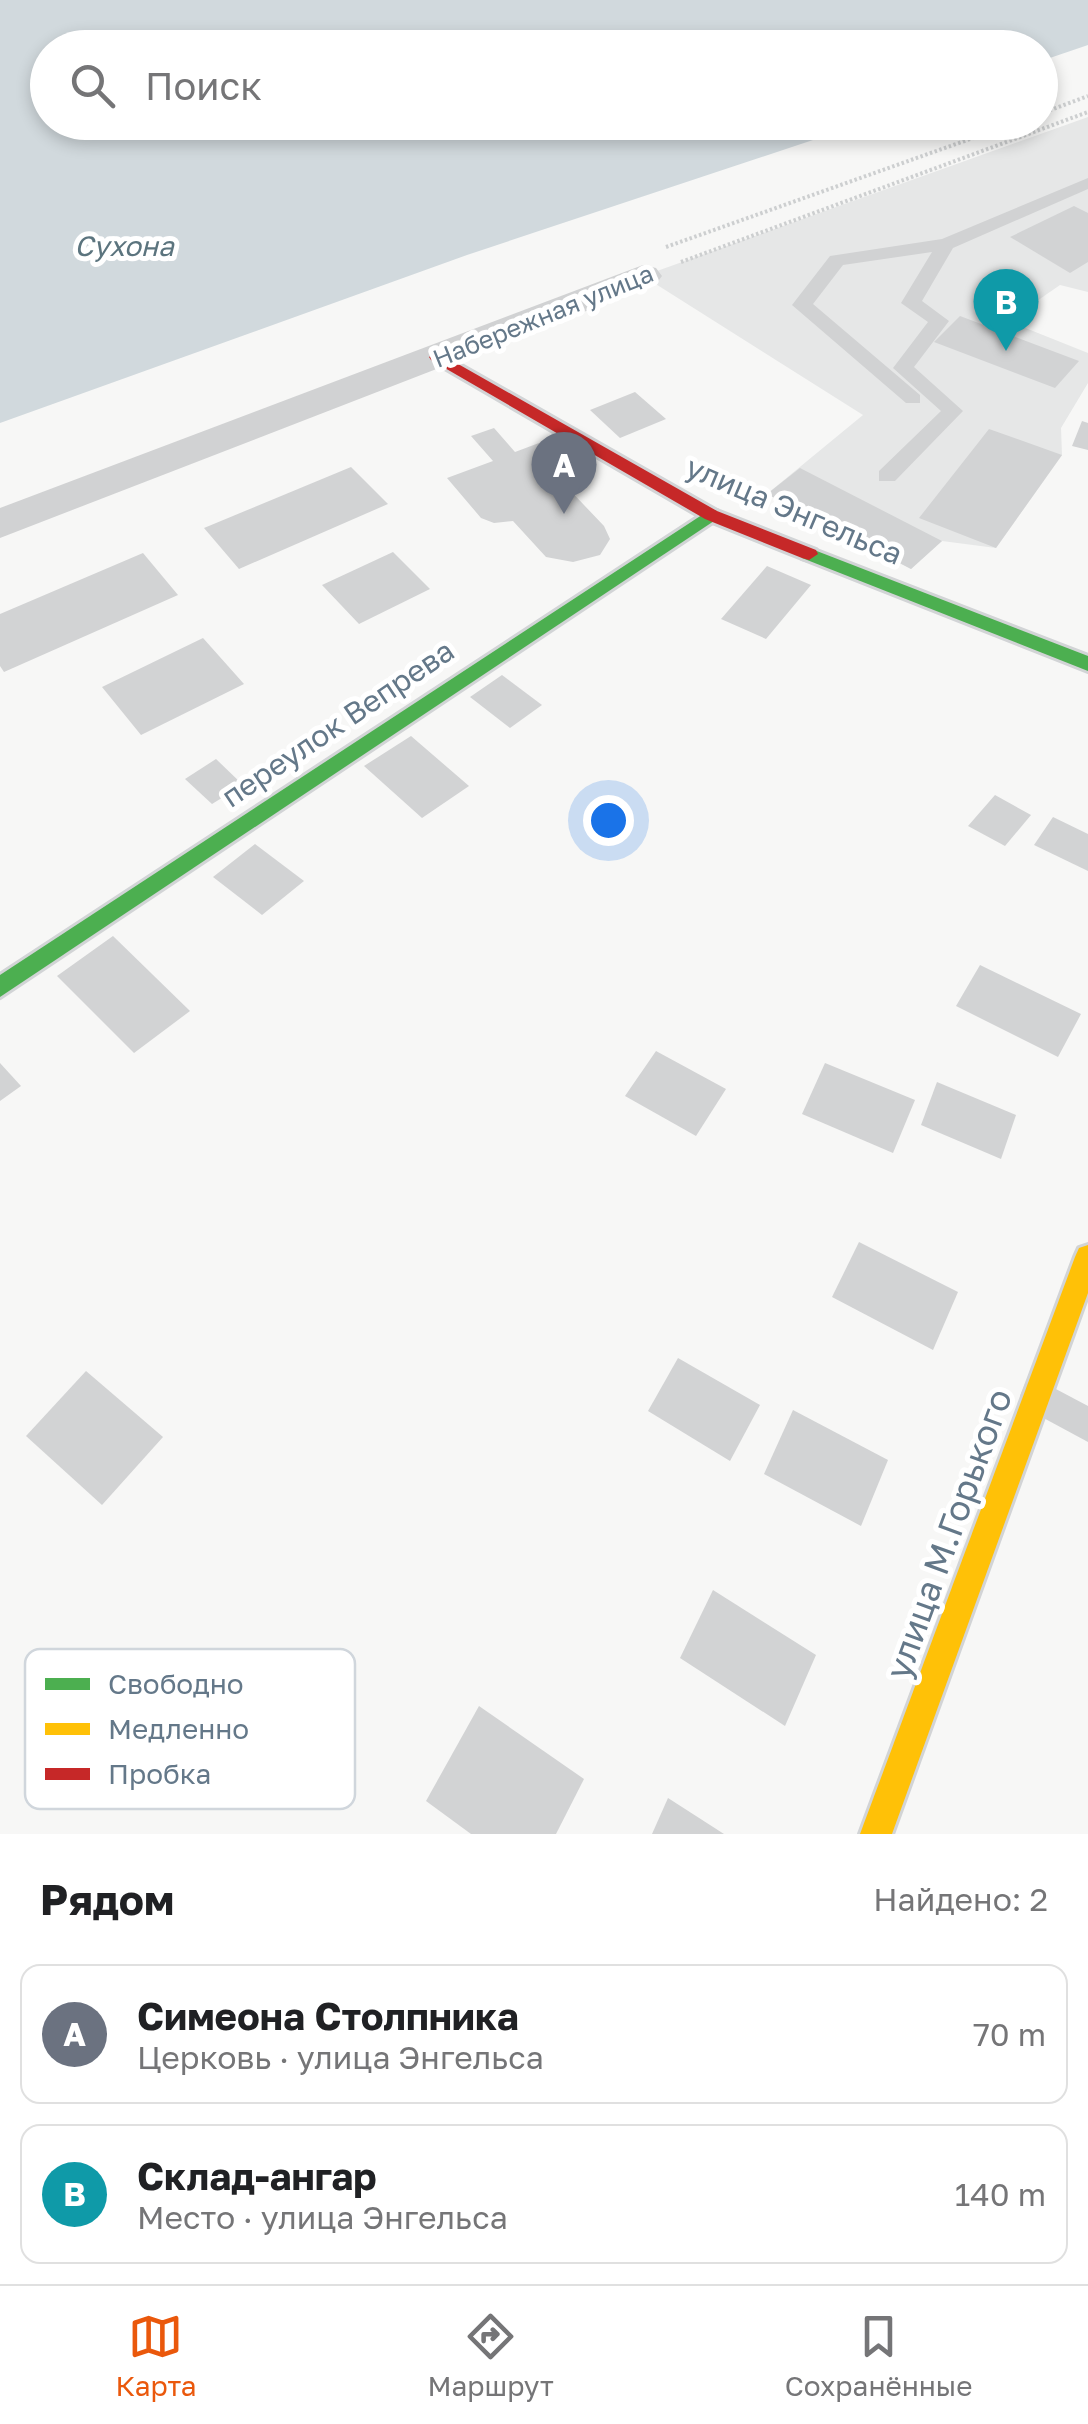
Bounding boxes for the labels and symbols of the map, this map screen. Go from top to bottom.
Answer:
water label: Сухона [74,229,175,262]
street label: Набережная улица [428,257,658,374]
pin: B [974,268,1038,351]
pin: A [532,432,596,514]
street label: улица Энгельса [681,448,908,572]
street label: переулок Вепрева [214,632,460,814]
your location [583,795,634,846]
street label: улица М.Горького [876,1383,1020,1684]
legend [25,1649,355,1809]
text: Свободно [108,1667,244,1700]
text: Медленно [108,1712,249,1745]
text: Пробка [108,1757,211,1790]

